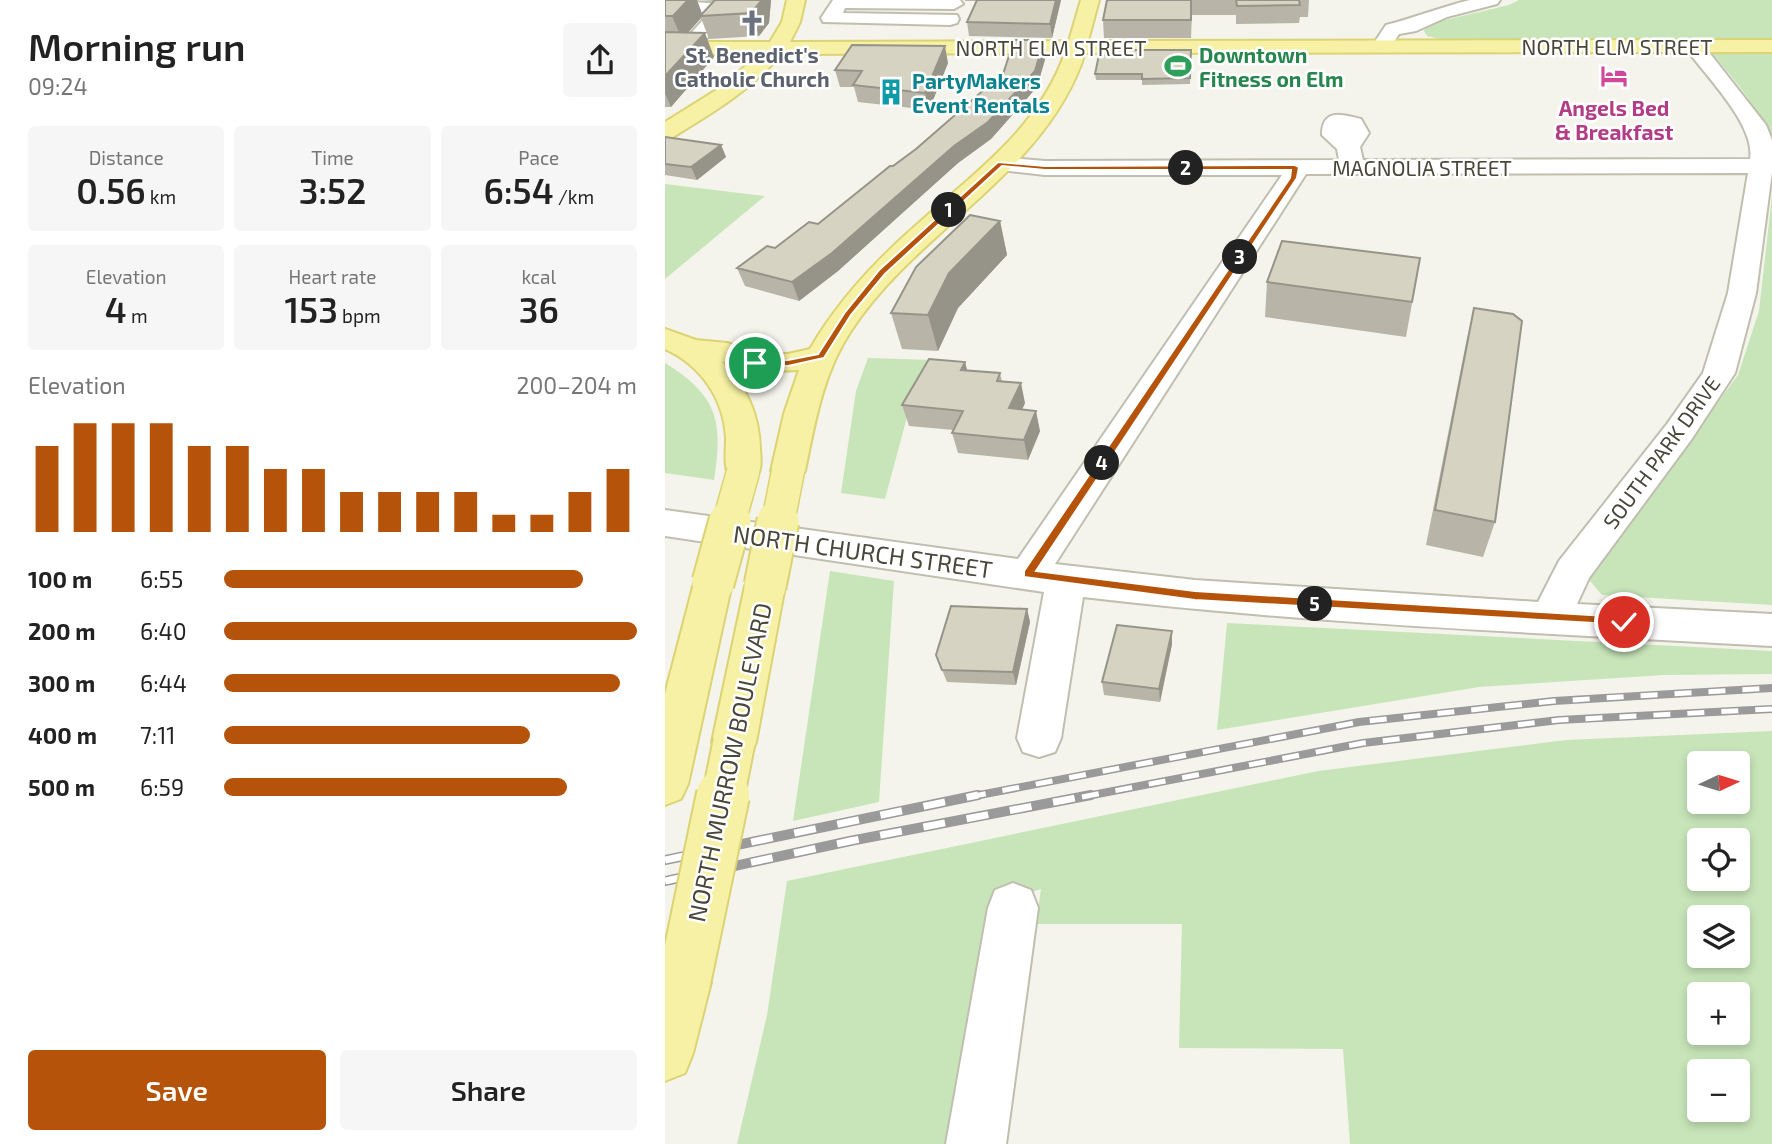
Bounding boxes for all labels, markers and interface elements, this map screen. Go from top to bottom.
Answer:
church icon: St. Benedict's Catholic Church [737,8,767,38]
text: Morning run [28,23,246,69]
button: share [563,23,637,97]
street label: NORTH ELM STREET [1522,34,1712,59]
street label: NORTH ELM STREET [956,35,1146,60]
place label: St. Benedict's Catholic Church [674,42,830,91]
place label: Downtown Fitness on Elm [1199,42,1343,91]
sports icon: Downtown Fitness on Elm [1163,51,1193,81]
hotel icon: Angels Bed & Breakfast [1599,61,1629,91]
place label: PartyMakers Event Rentals [912,68,1050,117]
text: 09:24 [28,72,88,100]
building icon: PartyMakers Event Rentals [876,77,906,107]
place label: Angels Bed & Breakfast [1555,95,1674,144]
text: Distance [89,146,164,169]
text: Time [311,146,354,169]
text: Pace [518,146,559,169]
pin: 2 [1169,150,1203,186]
street label: MAGNOLIA STREET [1332,155,1512,180]
text: 2 [1180,156,1191,179]
text: 0.56 [76,169,146,211]
text: 3:52 [299,169,366,211]
text: 6:54 [484,169,554,211]
text: km [146,185,176,208]
text: /km [554,185,594,208]
pin: 1 [931,192,967,228]
text: 1 [944,198,953,221]
pin: 3 [1223,240,1257,274]
text: 3 [1234,245,1245,268]
text: Elevation [86,265,166,288]
text: Heart rate [289,265,376,288]
text: kcal [521,265,556,288]
text: 4 [105,288,127,330]
text: 153 [284,288,338,330]
text: 36 [519,288,559,330]
text: m [127,304,148,327]
text: bpm [338,304,381,327]
pin [725,333,785,393]
icon: arrive [736,344,774,382]
text: Elevation [28,371,126,399]
text: 200–204 m [517,371,637,399]
street label: SOUTH PARK DRIVE [1597,371,1725,533]
pin: 4 [1085,446,1119,480]
text: 4 [1095,451,1108,474]
street label: NORTH CHURCH STREET [731,518,995,584]
text: 100 m [28,565,92,593]
text: 6:55 [140,565,183,593]
pin: 5 [1297,586,1333,622]
text: 5 [1309,592,1320,615]
pin [1594,592,1654,652]
street label: NORTH MURROW BOULEVARD [681,600,777,924]
icon: check [1605,603,1643,641]
text: 200 m [28,617,96,645]
text: 6:40 [140,617,187,645]
text: 300 m [28,669,95,697]
text: 6:44 [140,669,187,697]
text: 400 m [28,721,97,749]
text: 7:11 [140,721,176,749]
north arrow [1687,751,1750,814]
map controls [1687,751,1750,1122]
text: 500 m [28,773,95,801]
text: 6:59 [140,773,184,801]
button: locate [1687,828,1750,891]
button: layers [1687,905,1750,968]
button: + [1687,982,1750,1045]
button: Save [28,1050,326,1130]
button: Share [340,1050,637,1130]
button: − [1687,1059,1750,1122]

